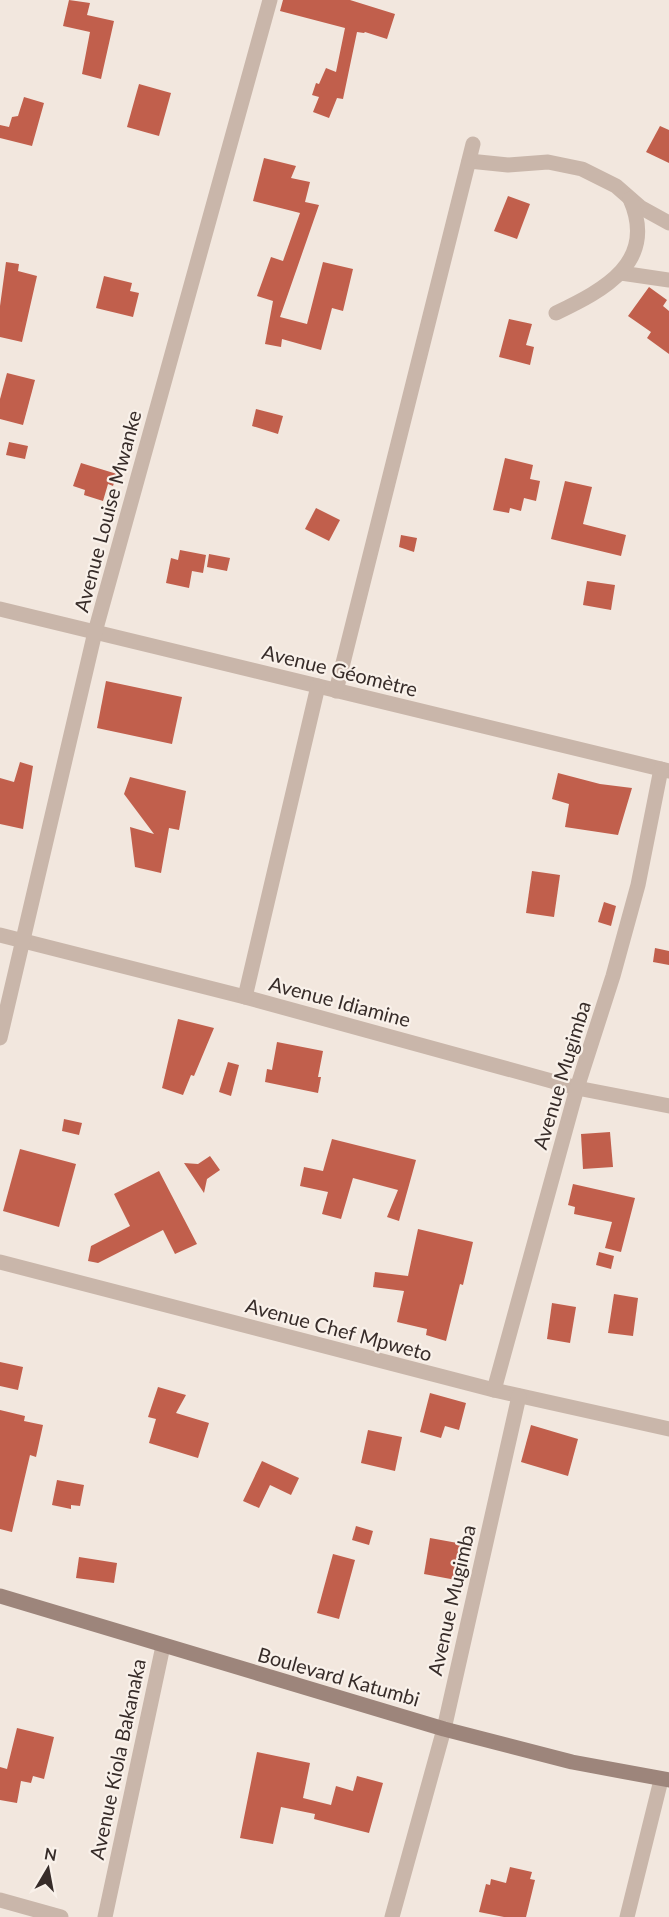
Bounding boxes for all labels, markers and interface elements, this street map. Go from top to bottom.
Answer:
street label: Avenue Louise Mwanke [69,408,145,614]
street label: Avenue Géomètre [260,639,420,701]
street label: Avenue Idiamine [267,971,413,1031]
street label: Avenue Mugimba [527,998,595,1152]
street label: Avenue Chef Mpweto [243,1293,435,1365]
street label: Avenue Mugimba [422,1522,480,1678]
street label: Boulevard Katumbi [255,1641,423,1711]
street label: Avenue Kiola Bakanaka [84,1656,150,1862]
north arrow [18,1839,78,1899]
text: N [43,1843,58,1864]

